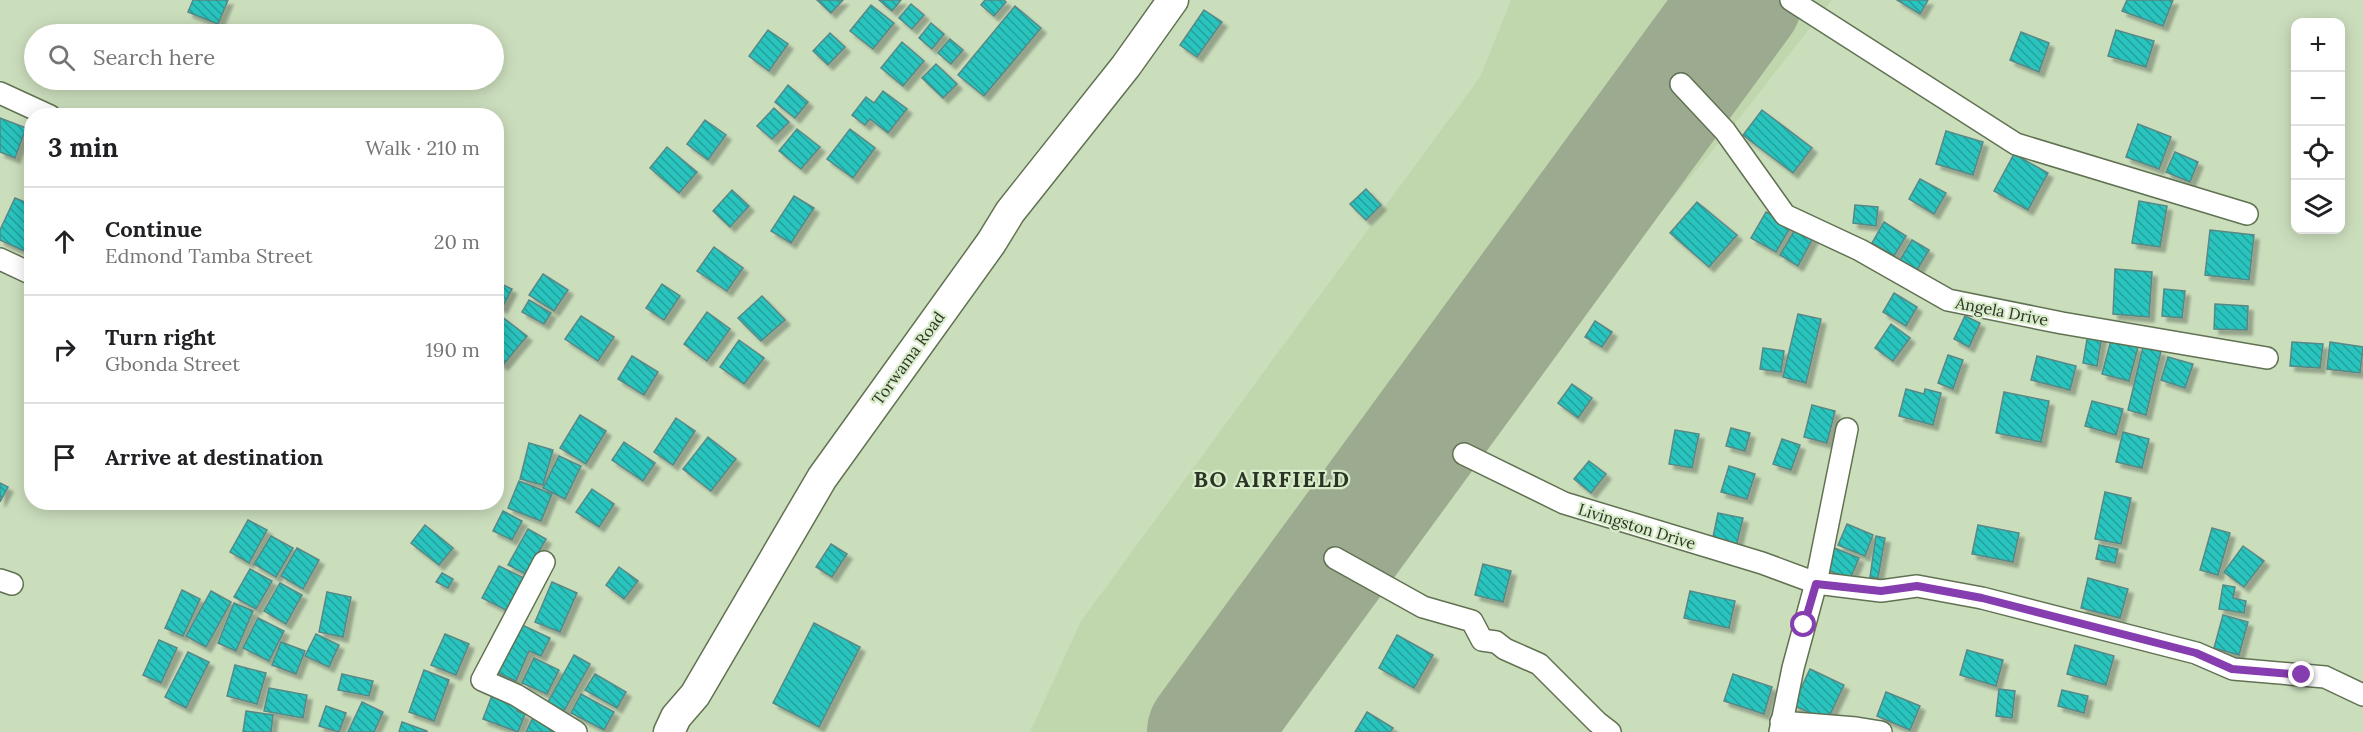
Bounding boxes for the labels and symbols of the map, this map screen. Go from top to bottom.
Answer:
street label: Angela Drive [1953,292,2050,330]
street label: Torwama Road [867,307,949,409]
district label: BO AIRFIELD [1194,465,1350,493]
street label: Livingston Drive [1576,499,1698,553]
route start [1790,611,1816,637]
route end [2288,661,2314,687]

